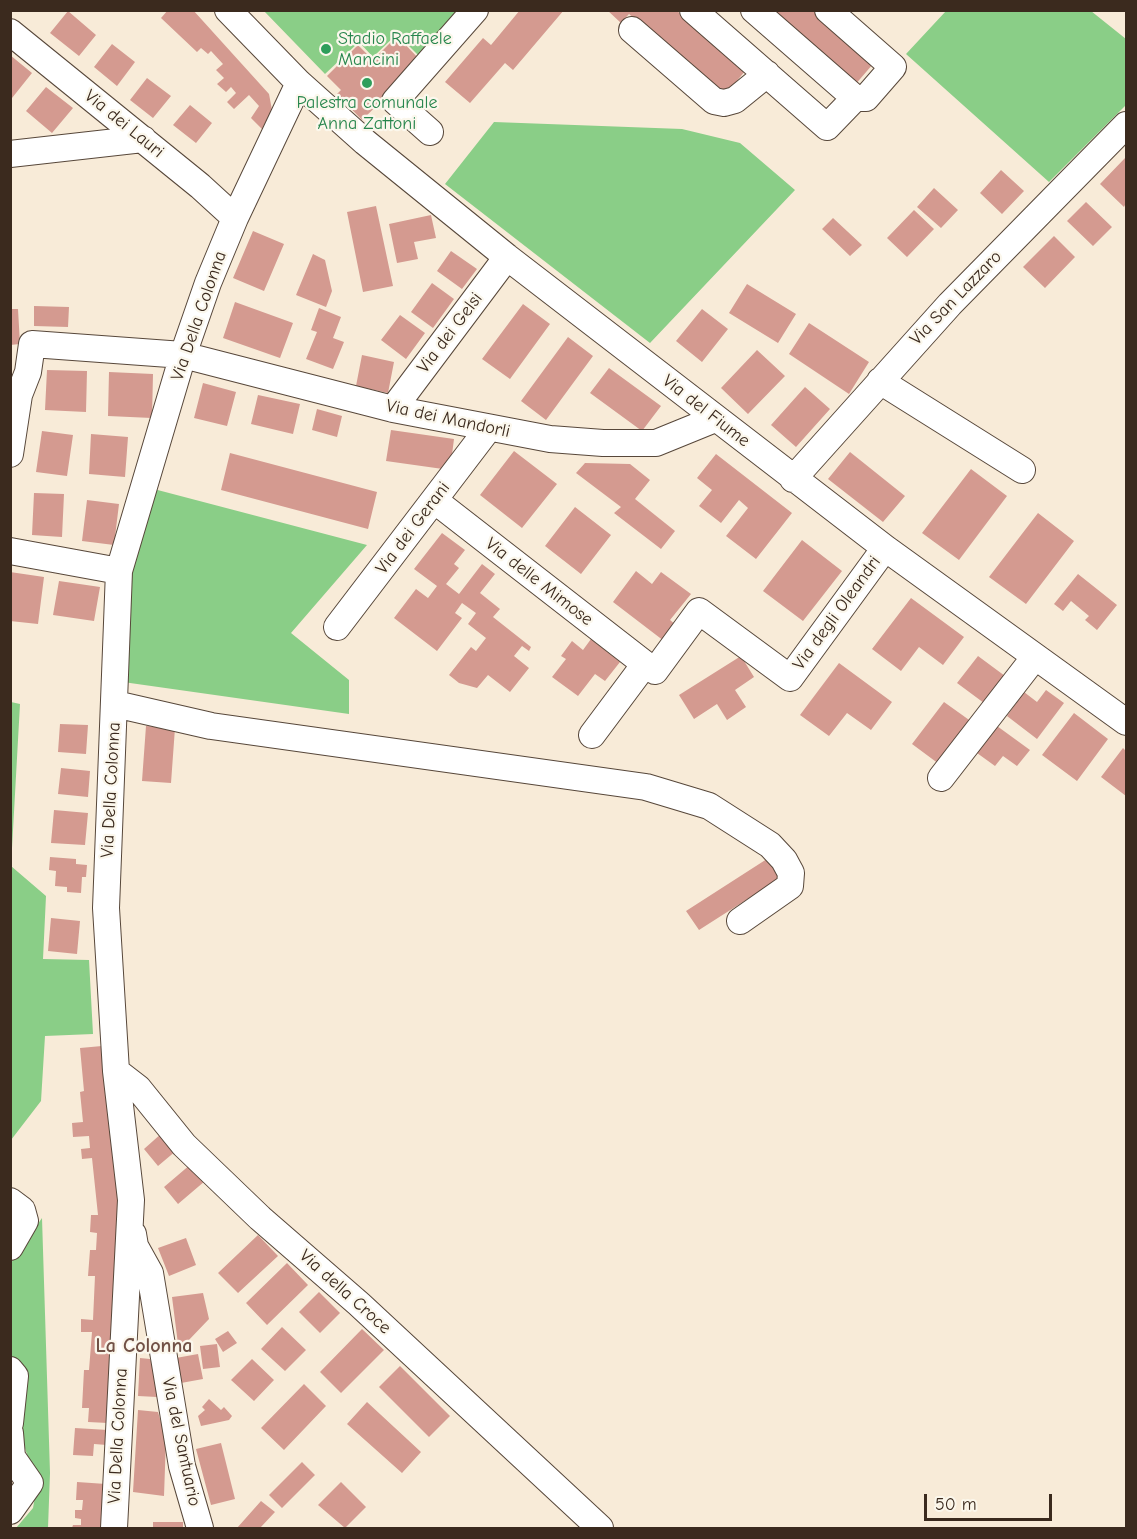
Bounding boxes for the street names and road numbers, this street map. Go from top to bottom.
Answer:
street label: Via dei Lauri [80,85,168,163]
street label: Via San Lazzaro [905,246,1007,350]
street label: Via Della Colonna [167,248,231,384]
street label: Via dei Gelsi [413,289,487,377]
street label: Via del Fiume [658,370,754,452]
street label: Via dei Mandorli [384,395,512,443]
street label: Via dei Gerani [371,478,455,578]
street label: Via delle Mimose [481,533,597,631]
street label: Via degli Oleandri [788,552,886,674]
street label: Via Della Colonna [97,722,125,858]
street label: Via della Croce [295,1245,395,1339]
street label: Via Della Colonna [104,1368,132,1504]
street label: Via del Santuario [157,1376,205,1508]

